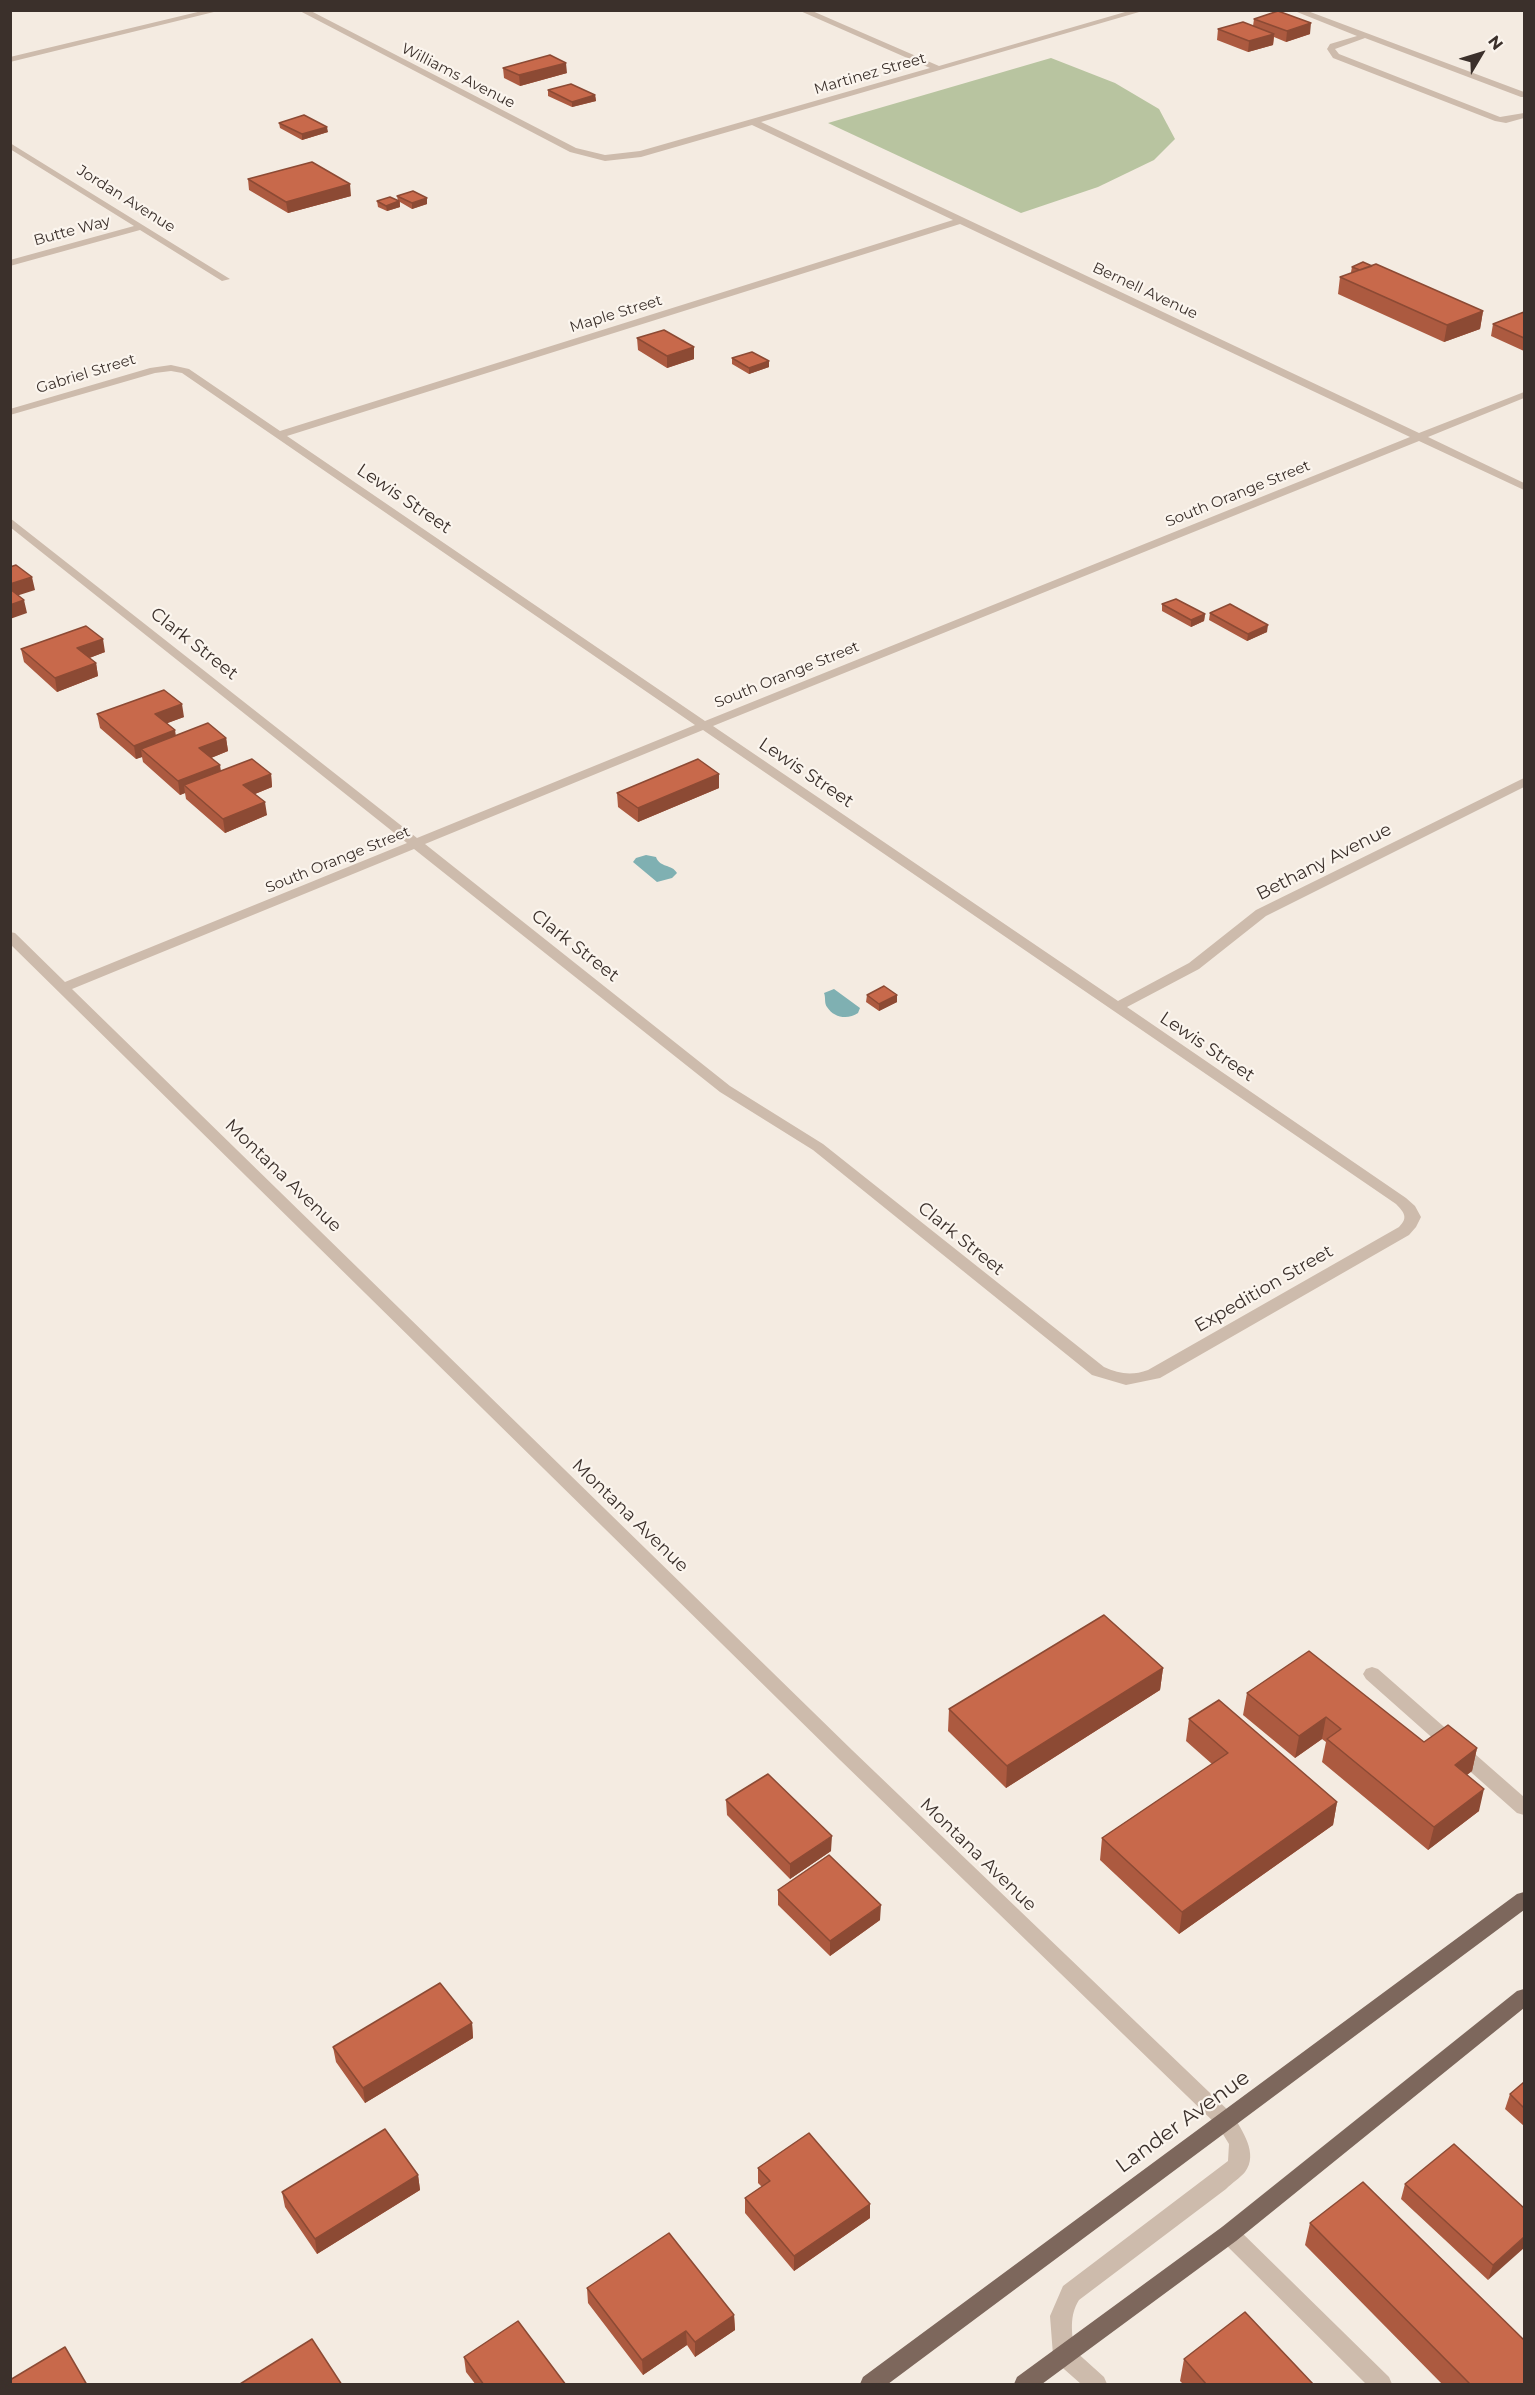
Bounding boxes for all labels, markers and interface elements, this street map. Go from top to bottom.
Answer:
north arrow [1451,24,1511,84]
text: N [1484,32,1507,54]
street label: Williams Avenue [398,40,518,112]
street label: Martinez Street [812,49,928,99]
street label: Jordan Avenue [74,162,178,236]
street label: Butte Way [32,212,112,250]
street label: Bernell Avenue [1090,259,1200,323]
street label: Maple Street [568,291,664,337]
street label: Gabriel Street [34,350,138,398]
street label: South Orange Street [1163,457,1313,531]
street label: Lewis Street [352,459,456,539]
street label: Clark Street [146,603,242,685]
street label: South Orange Street [712,638,862,712]
street label: Lewis Street [754,733,858,813]
street label: Bethany Avenue [1253,819,1395,905]
street label: South Orange Street [263,823,413,897]
street label: Clark Street [527,905,623,987]
street label: Lewis Street [1155,1007,1259,1087]
street label: Montana Avenue [220,1115,346,1237]
street label: Clark Street [913,1198,1009,1280]
street label: Expedition Street [1191,1241,1337,1337]
street label: Montana Avenue [567,1455,693,1577]
street label: Montana Avenue [915,1794,1041,1916]
street label: Lander Avenue [1111,2065,1255,2179]

